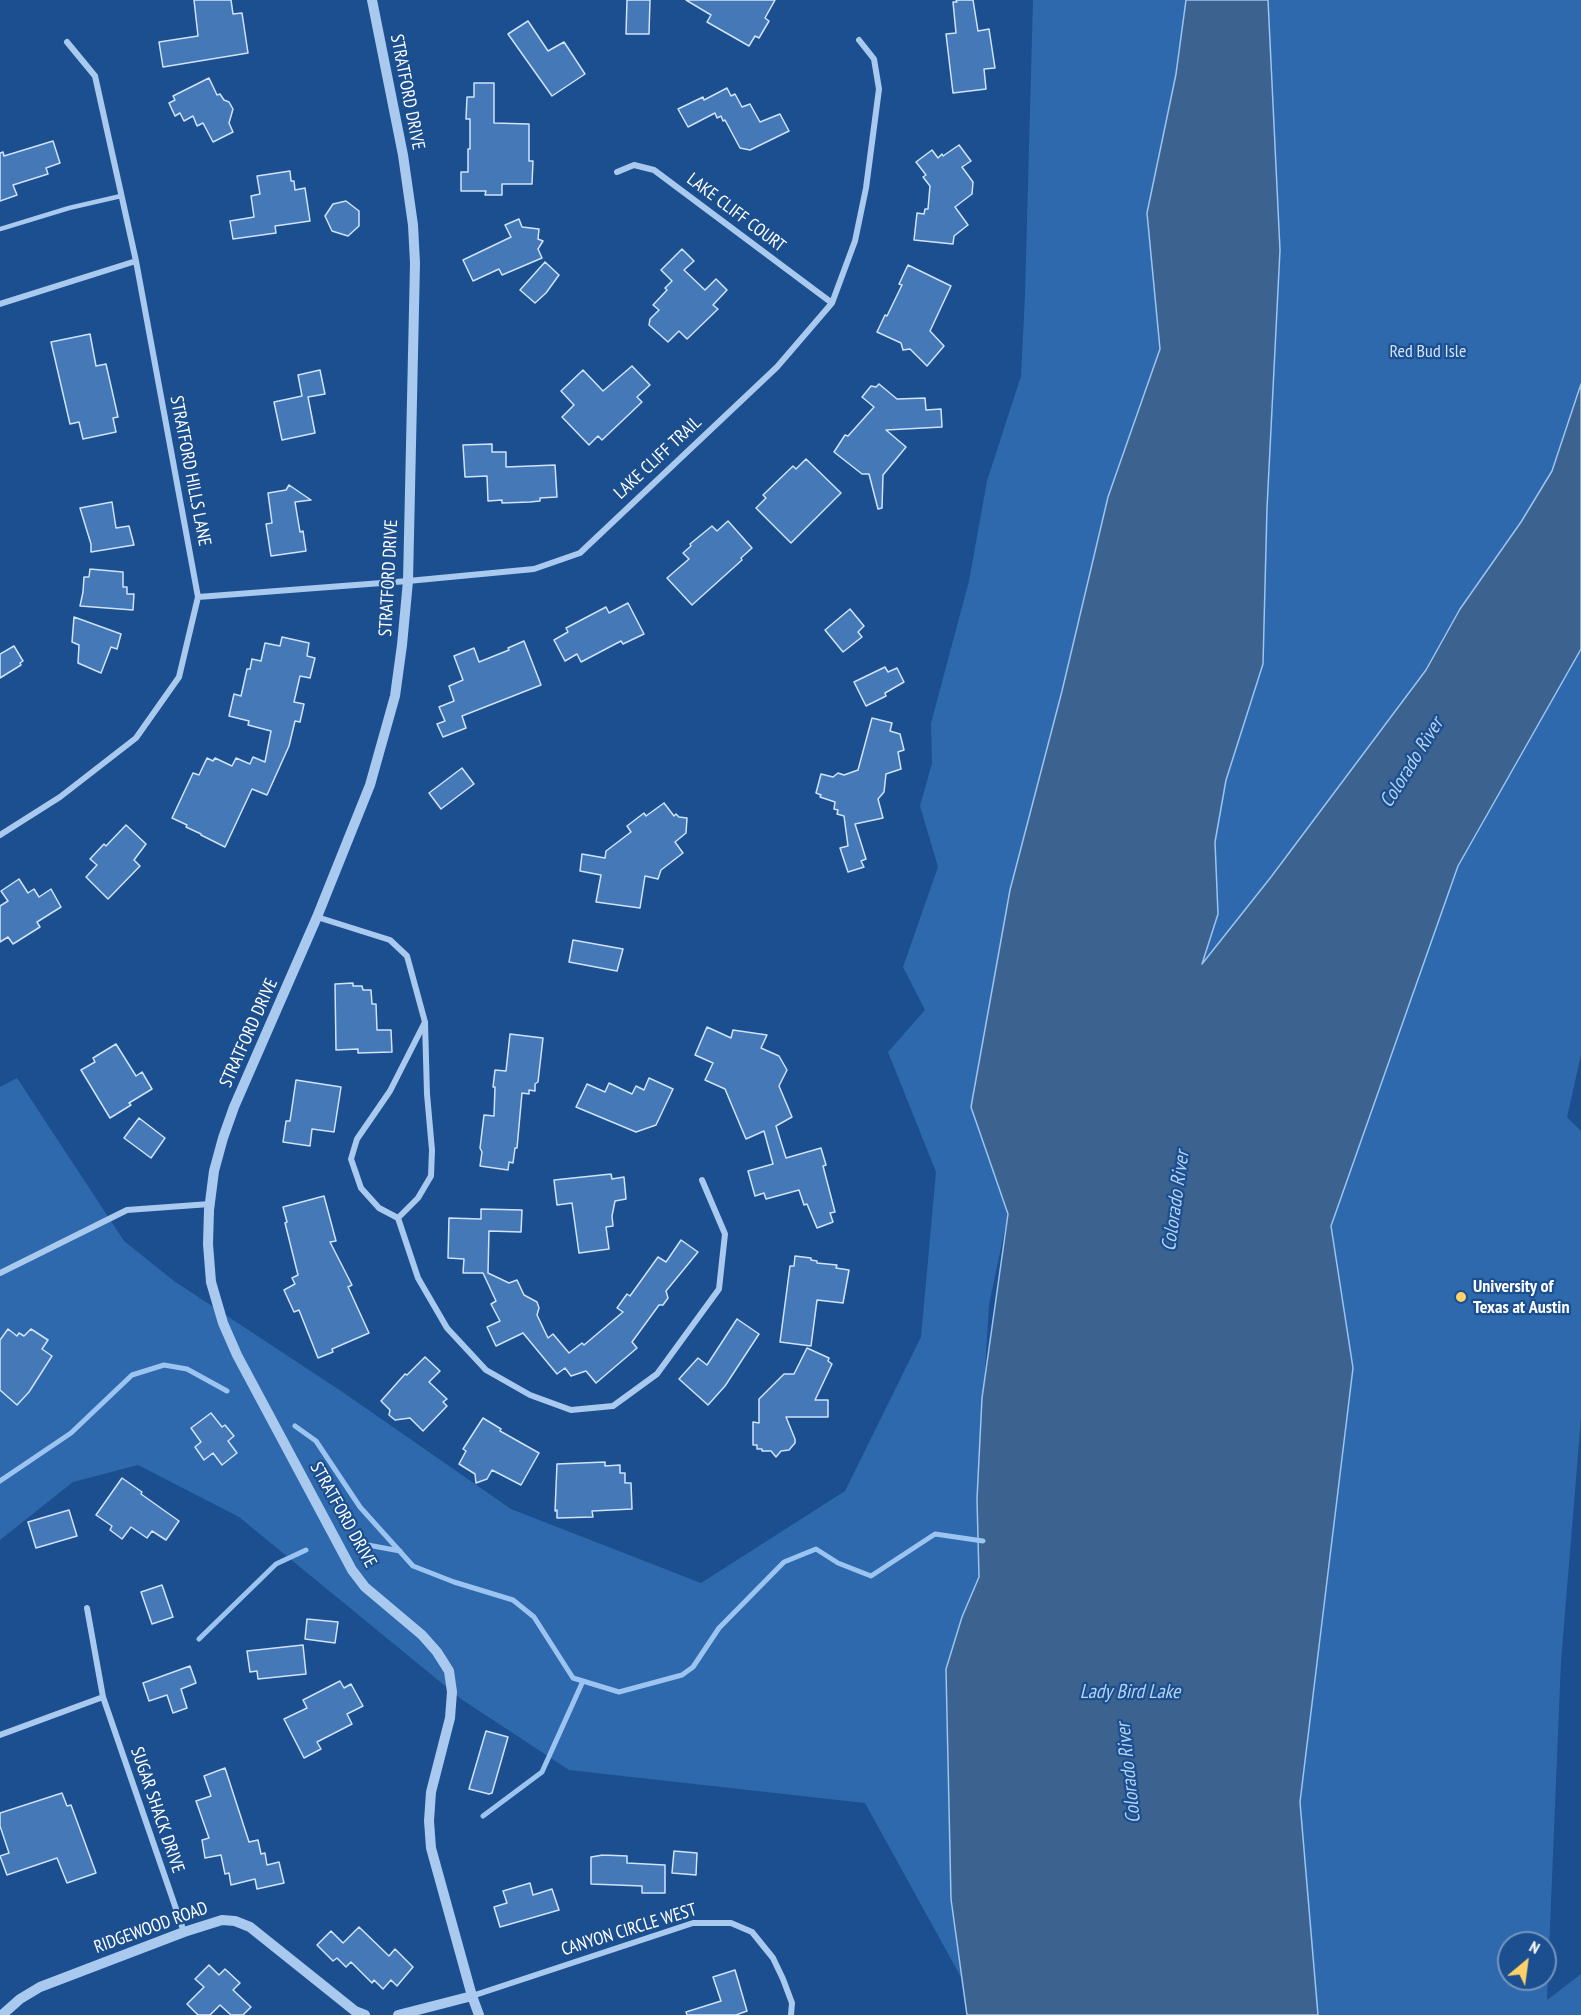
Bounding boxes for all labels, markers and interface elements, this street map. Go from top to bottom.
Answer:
street label: STRATFORD DRIVE [385,32,429,152]
street label: LAKE CLIFF COURT [682,169,790,257]
park label: Red Bud Isle [1390,341,1466,363]
street label: STRATFORD HILLS LANE [165,394,215,548]
street label: LAKE CLIFF TRAIL [610,412,706,504]
street label: STRATFORD DRIVE [375,519,403,637]
water label: Colorado River [1375,714,1449,812]
street label: STRATFORD DRIVE [215,975,283,1091]
water label: Colorado River [1157,1149,1195,1253]
place label: University of Texas at Austin [1473,1276,1569,1318]
marker: University of Texas at Austin [1454,1290,1468,1304]
street label: STRATFORD DRIVE [305,1459,381,1571]
water label: Lady Bird Lake [1080,1680,1180,1704]
water label: Colorado River [1112,1722,1146,1824]
street label: SUGAR SHACK DRIVE [125,1744,189,1876]
street label: RIDGEWOOD ROAD [91,1897,211,1959]
street label: CANYON CIRCLE WEST [559,1899,699,1961]
north arrow [1497,1931,1557,1991]
text: N [1526,1936,1543,1958]

